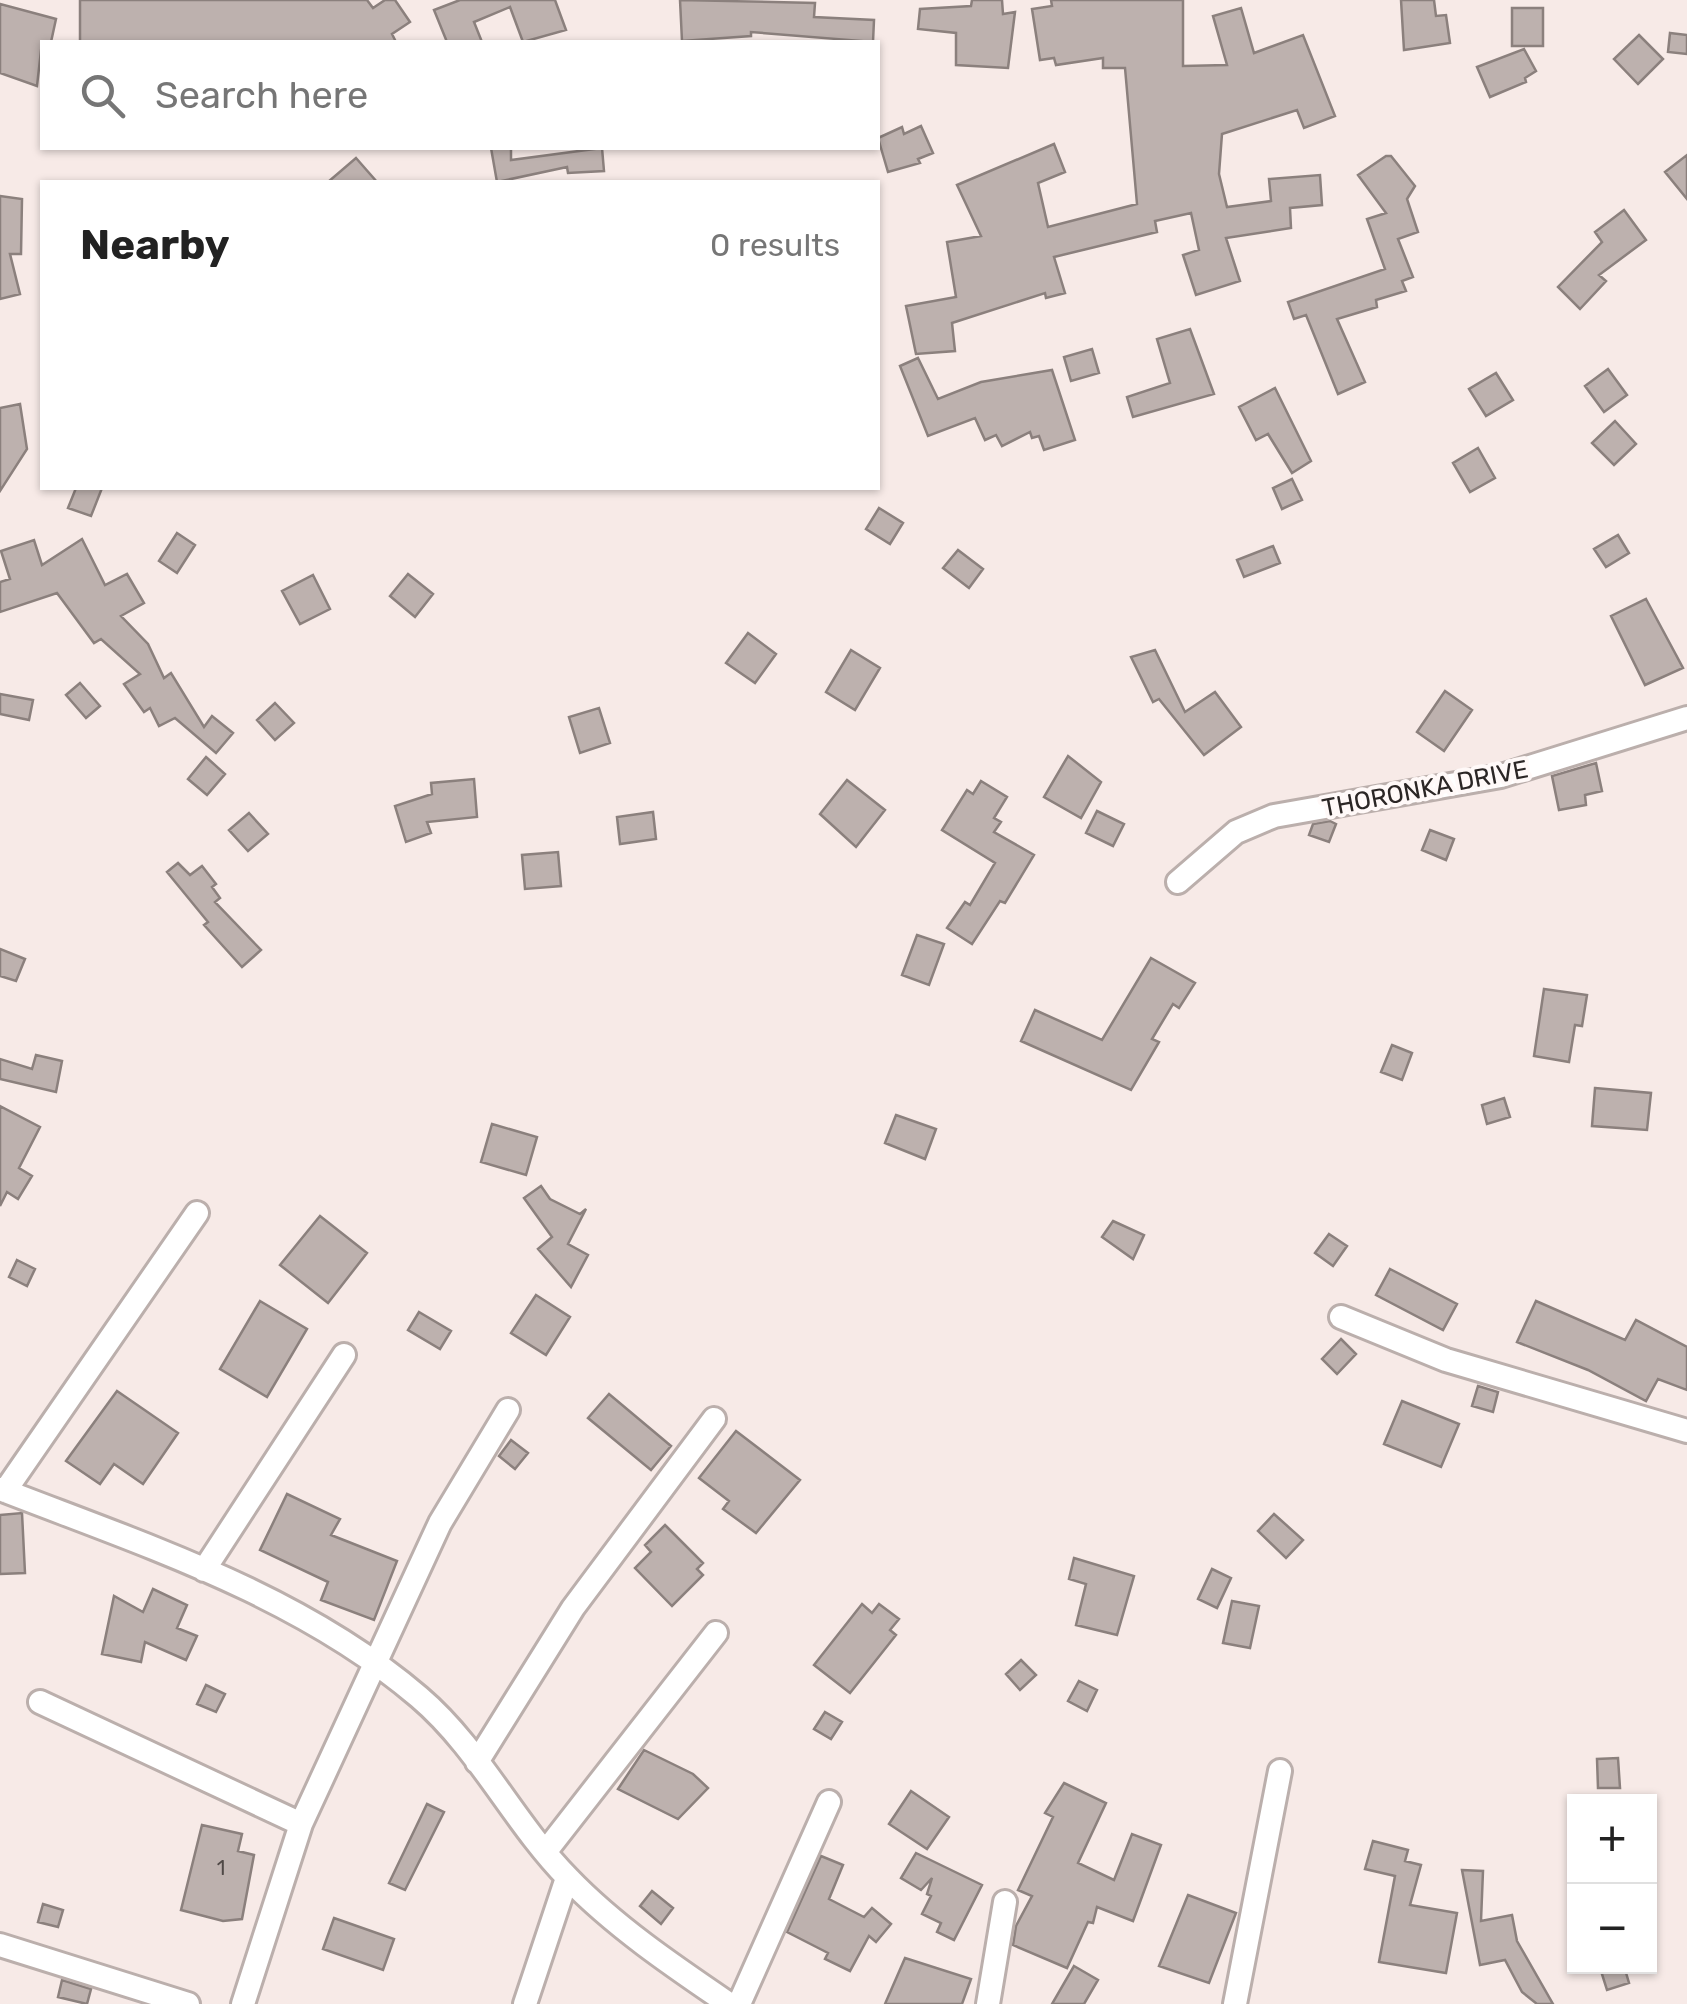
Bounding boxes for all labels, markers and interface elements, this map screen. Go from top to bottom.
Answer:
search box [40,40,880,150]
icon: search [75,68,130,123]
text: Search here [155,72,368,118]
text: Nearby [80,220,230,270]
text: 0 results [710,226,840,264]
street label: THORONKA DRIVE [1320,754,1530,823]
map controls [1567,1794,1657,1974]
button: + [1567,1794,1657,1884]
house number: 1 [217,1856,225,1880]
button: − [1567,1884,1657,1974]

